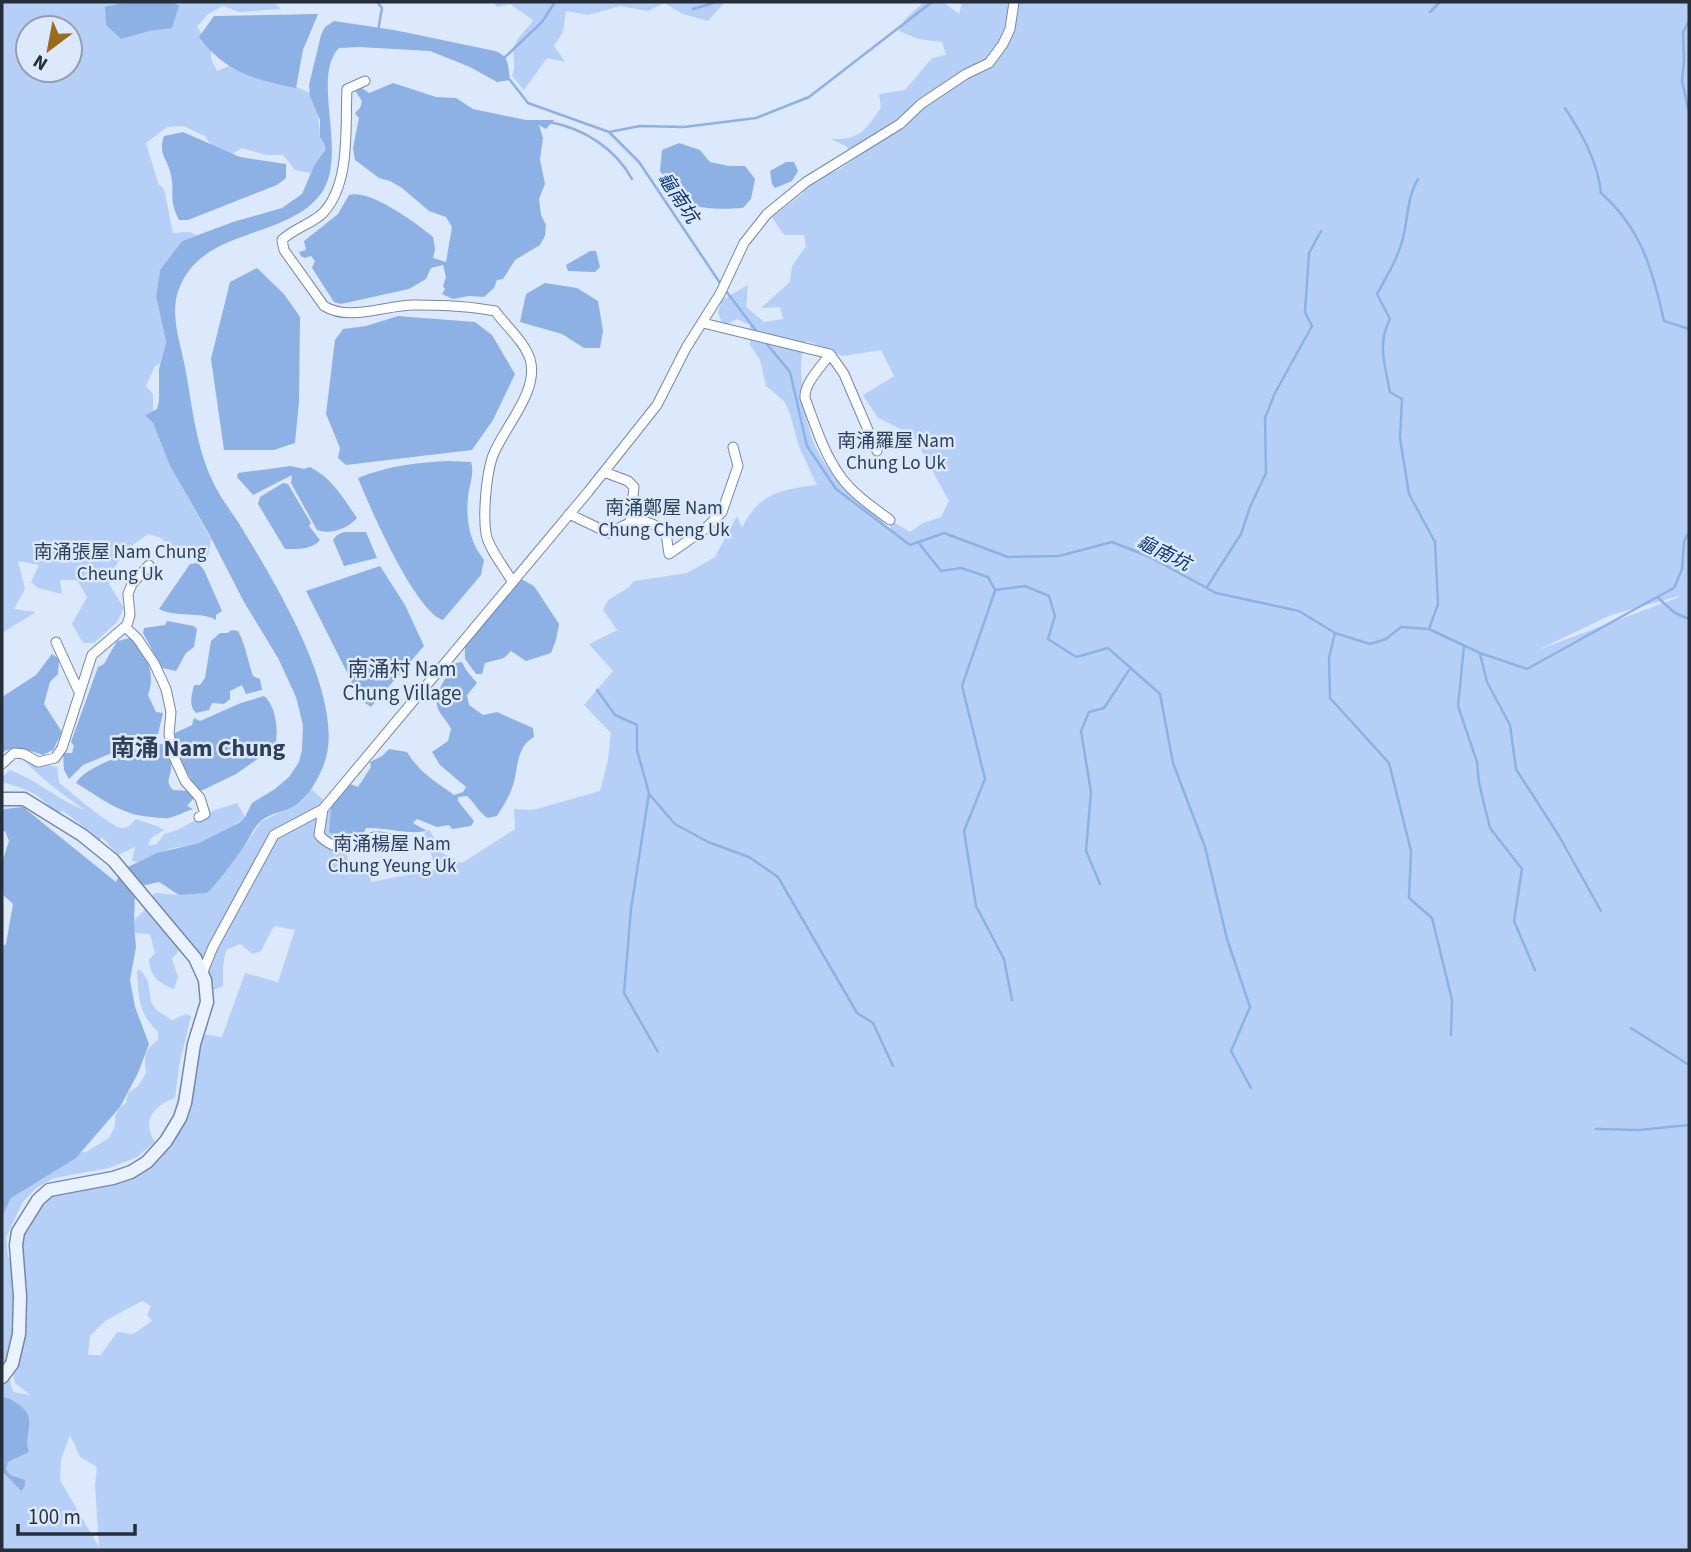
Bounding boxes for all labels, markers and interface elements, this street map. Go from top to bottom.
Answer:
north arrow [14,14,84,84]
text: N [28,47,53,77]
water label: 龜南坑 [651,167,707,231]
district label: 南涌羅屋 Nam Chung Lo Uk [837,428,955,477]
district label: 南涌鄭屋 Nam Chung Cheng Uk [598,495,730,544]
water label: 龜南坑 [1132,529,1198,579]
district label: 南涌張屋 Nam Chung Cheung Uk [34,539,207,588]
district label: 南涌村 Nam Chung Village [342,654,462,708]
district label: 南涌 Nam Chung [111,731,285,766]
district label: 南涌楊屋 Nam Chung Yeung Uk [328,831,457,880]
scale bar [18,1492,135,1536]
text: 100 m [28,1502,81,1532]

